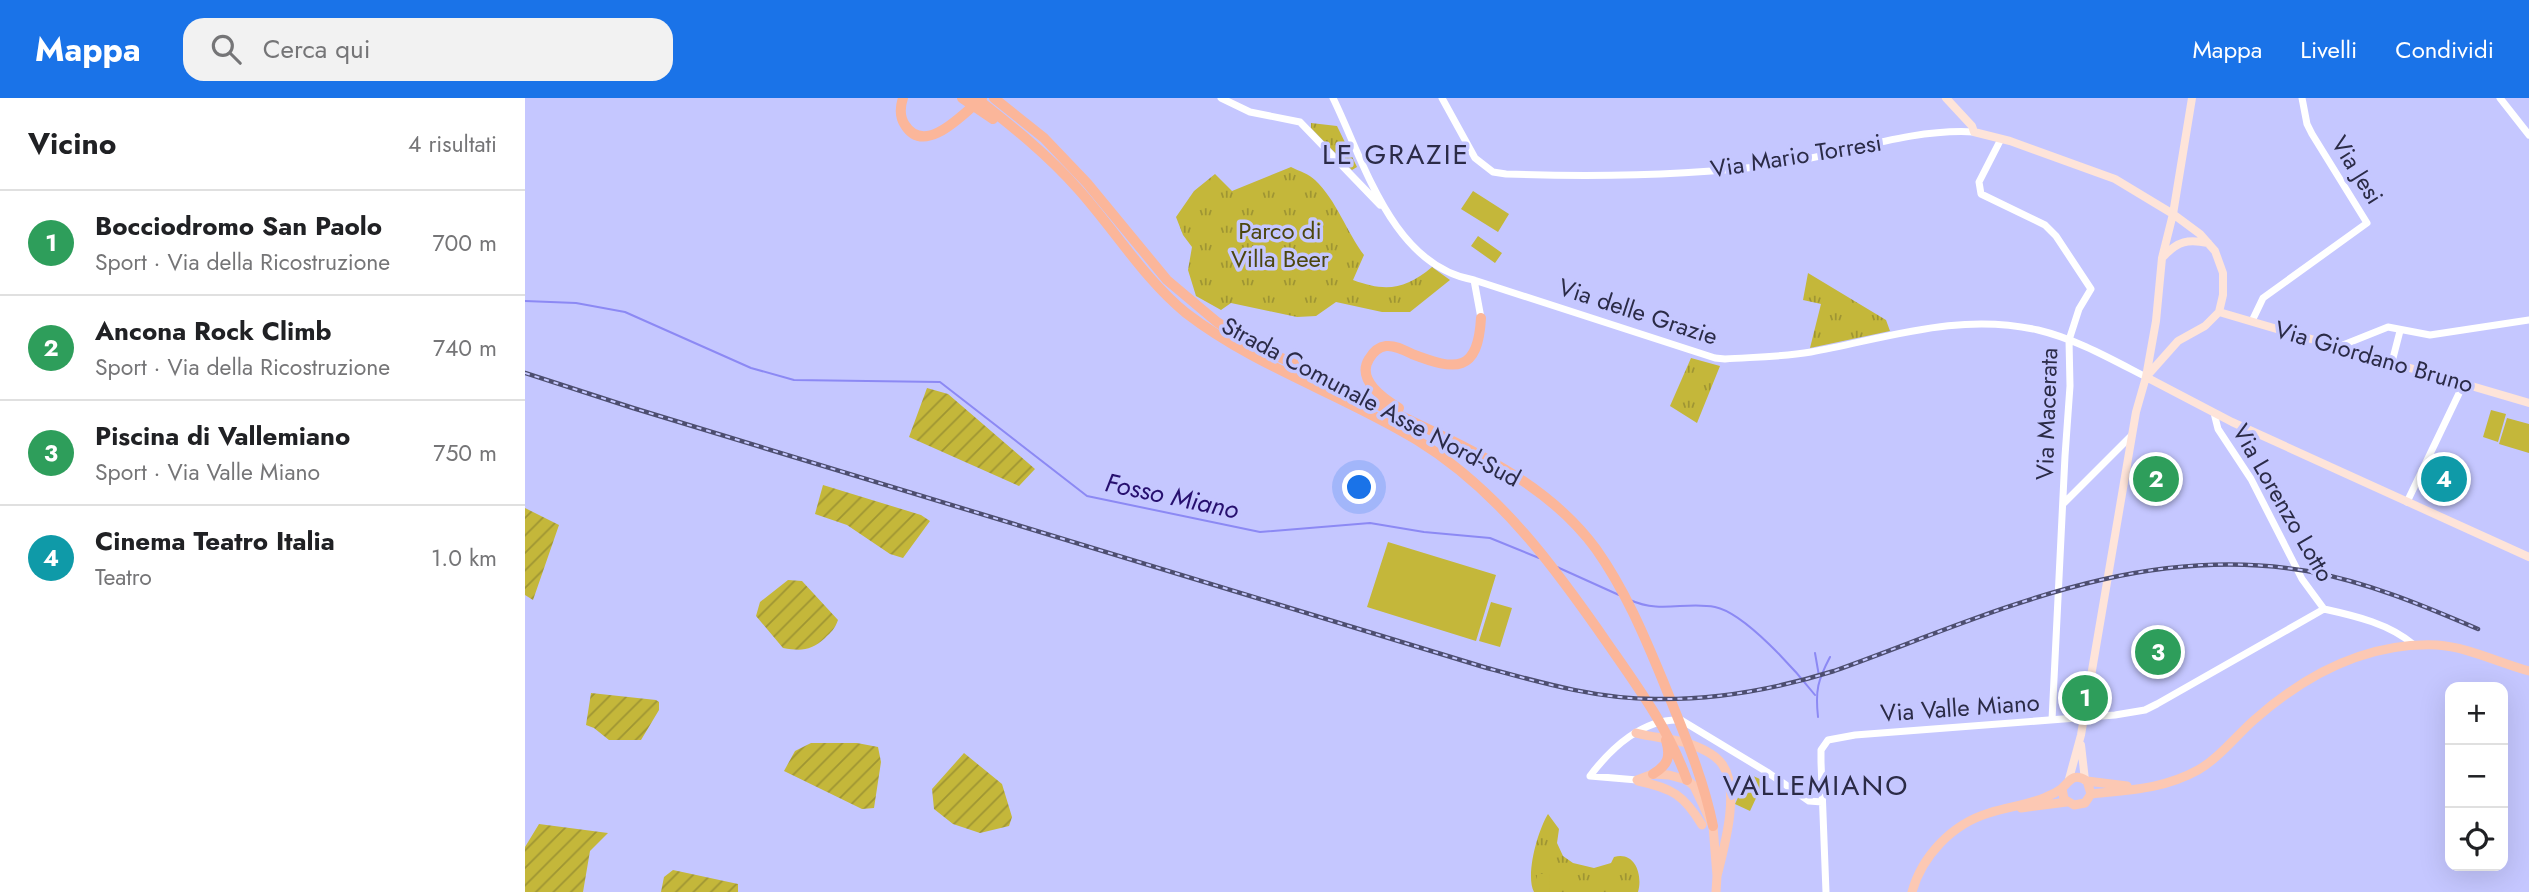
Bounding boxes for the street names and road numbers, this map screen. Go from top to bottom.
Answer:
street label: Via Mario Torresi [1708,125,1884,186]
street label: Via Jesi [2323,129,2392,211]
street label: Via delle Grazie [1554,269,1722,354]
street label: Strada Comunale Asse Nord-Sud [1216,308,1527,495]
street label: Via Giordano Bruno [2271,311,2478,402]
street label: Via Macerata [2027,347,2066,481]
street label: Via Lorenzo Lotto [2224,417,2343,588]
street label: Via Valle Miano [1879,684,2041,731]

